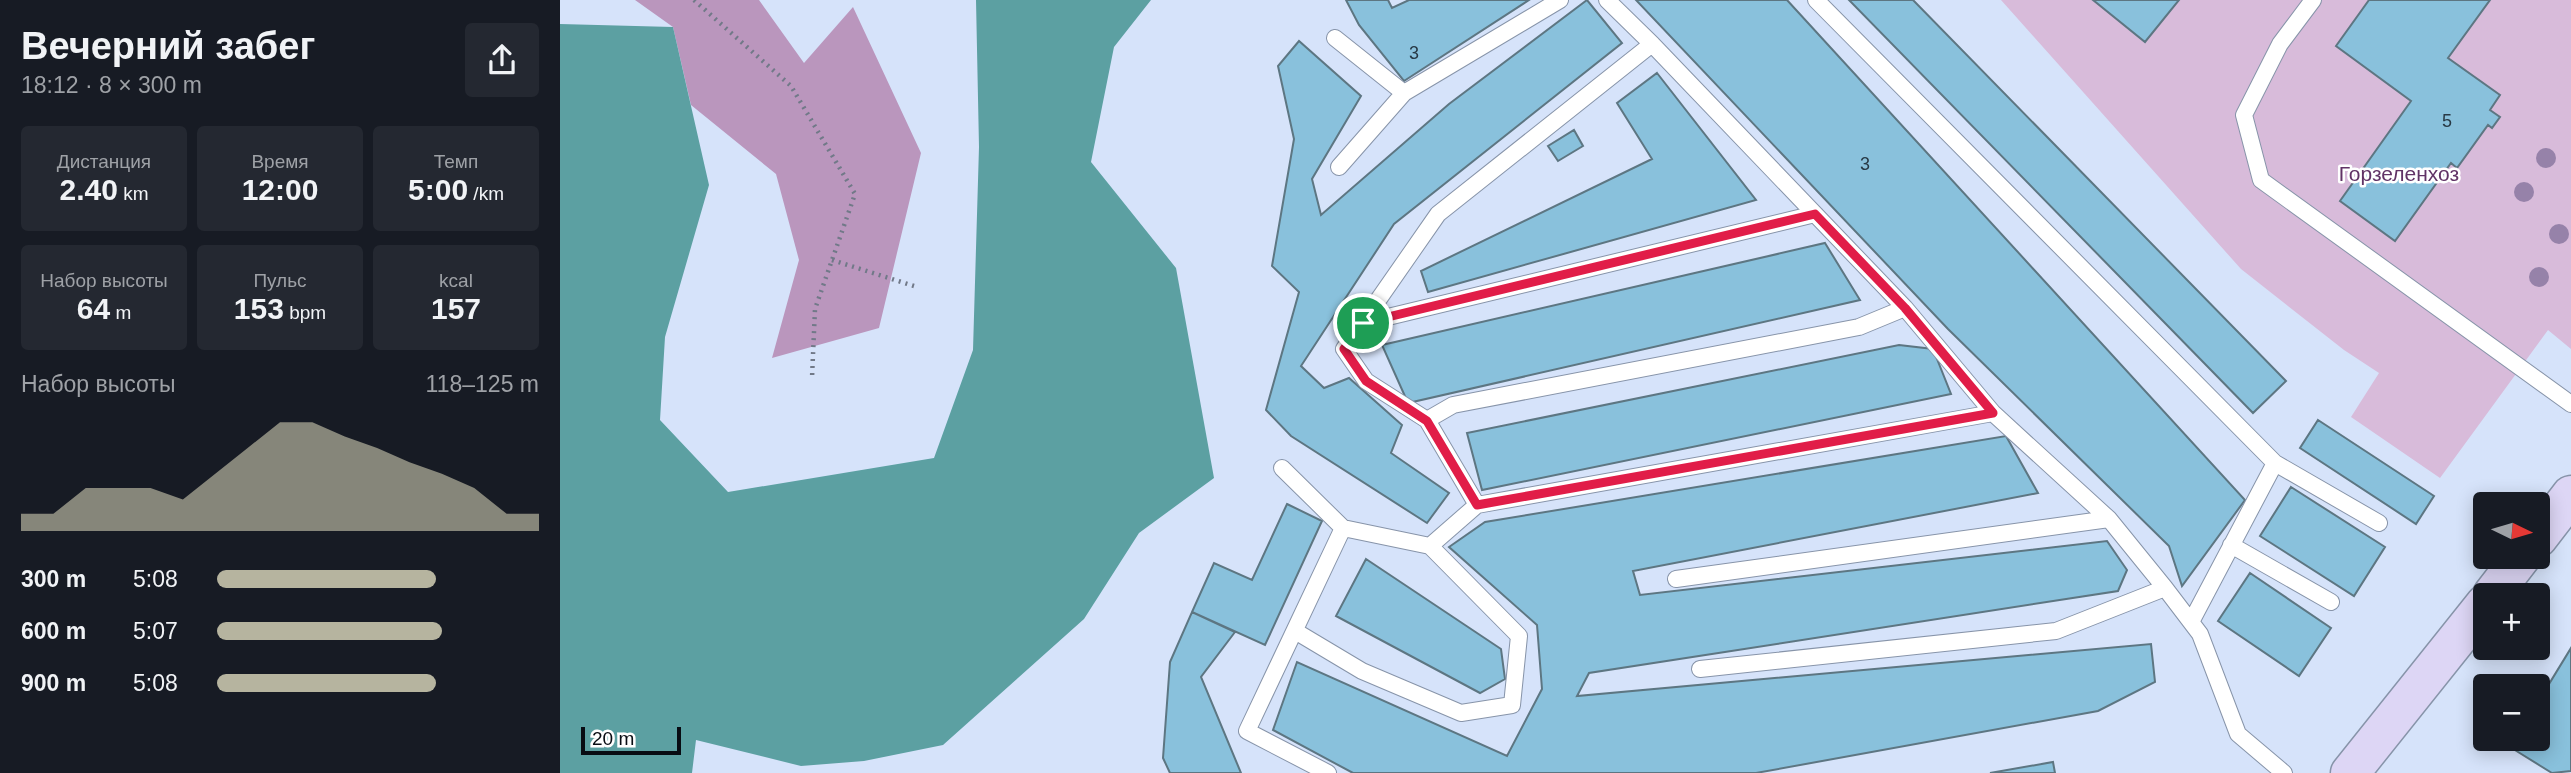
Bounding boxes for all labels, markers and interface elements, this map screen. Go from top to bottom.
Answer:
button: share [465,23,539,97]
text: Вечерний забег [21,25,315,67]
house number: 3 [1409,43,1419,63]
text: 18:12 · 8 × 300 m [21,72,202,98]
house number: 5 [2442,111,2452,131]
text: Дистанция [57,151,151,172]
text: Время [251,151,309,172]
text: Темп [434,151,478,172]
house number: 3 [1860,154,1870,174]
park label: Горзеленхоз [2339,162,2459,185]
text: 2.40 [60,173,118,206]
text: 12:00 [242,173,318,206]
text: 5:00 [408,173,468,206]
text: km [118,183,149,204]
text: /km [468,183,504,204]
text: Набор высоты [40,270,168,291]
text: Пульс [253,270,307,291]
text: kcal [439,270,473,291]
text: 64 [77,292,110,325]
text: 153 [234,292,284,325]
text: 157 [431,292,481,325]
pin [1333,293,1393,353]
text: m [110,302,131,323]
text: bpm [284,302,326,323]
icon: arrive [1344,304,1382,342]
text: Набор высоты [21,371,175,397]
text: 118–125 m [426,371,539,397]
north arrow [2473,492,2550,569]
map controls [2473,492,2550,751]
text: 300 m [21,566,86,592]
text: 5:08 [133,566,178,592]
button: + [2473,583,2550,660]
text: 600 m [21,618,86,644]
text: 5:07 [133,618,178,644]
text: 900 m [21,670,86,696]
text: 5:08 [133,670,178,696]
button: − [2473,674,2550,751]
scale bar [581,724,681,756]
text: 20 m [592,728,634,749]

